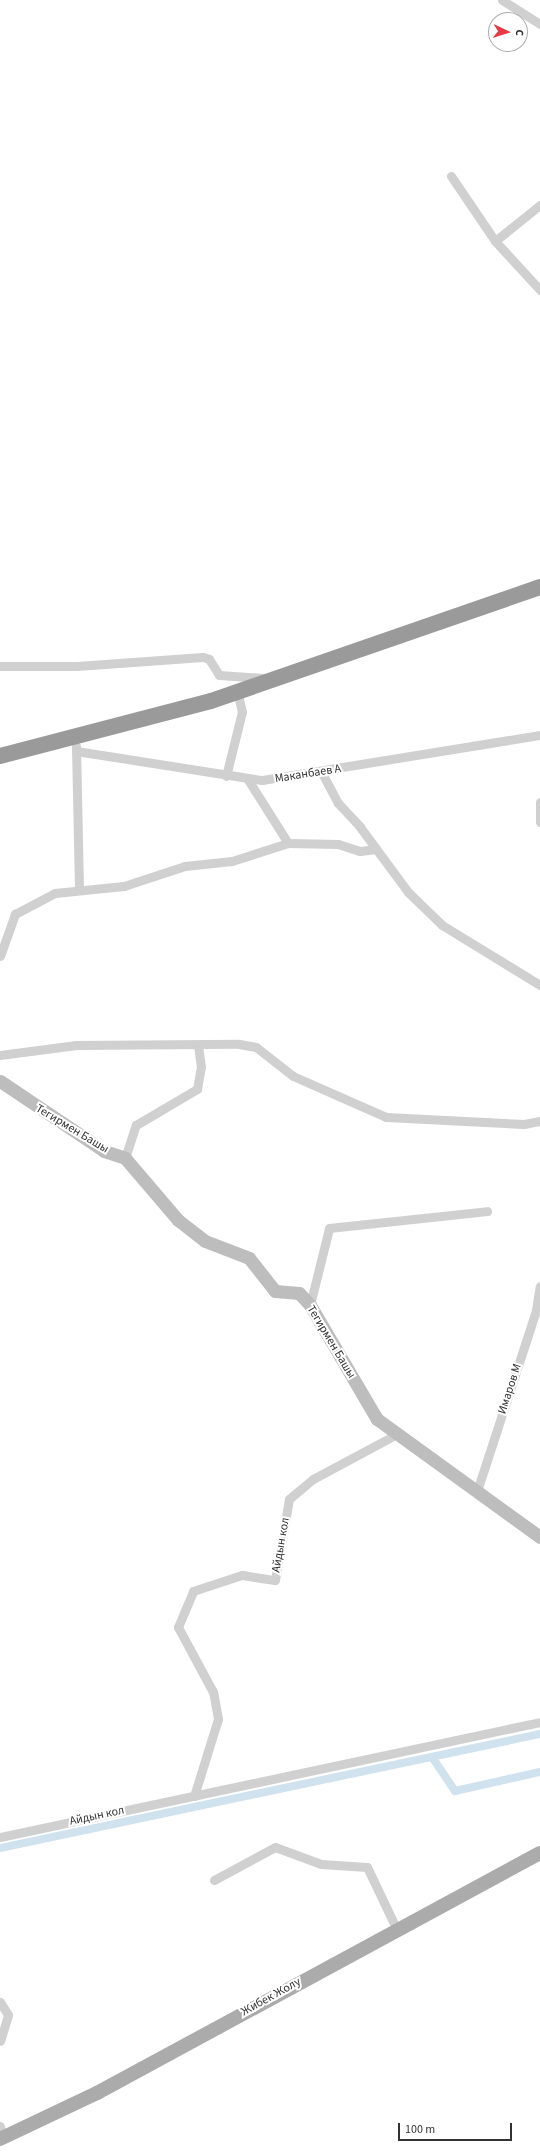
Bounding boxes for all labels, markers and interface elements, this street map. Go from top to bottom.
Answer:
north arrow [488,12,528,52]
text: С [512,29,527,37]
street label: Маканбаев А [274,762,342,786]
street label: Тегирмен Башы [33,1102,111,1156]
street label: Тегирмен Башы [304,1303,358,1381]
street label: Имаров М [495,1362,525,1416]
street label: Айдын кол [269,1516,293,1574]
street label: Айдын кол [68,1803,126,1829]
street label: Жибек Жолу [239,1975,303,2019]
scale bar [400,2115,514,2141]
text: 100 m [405,2121,435,2138]

